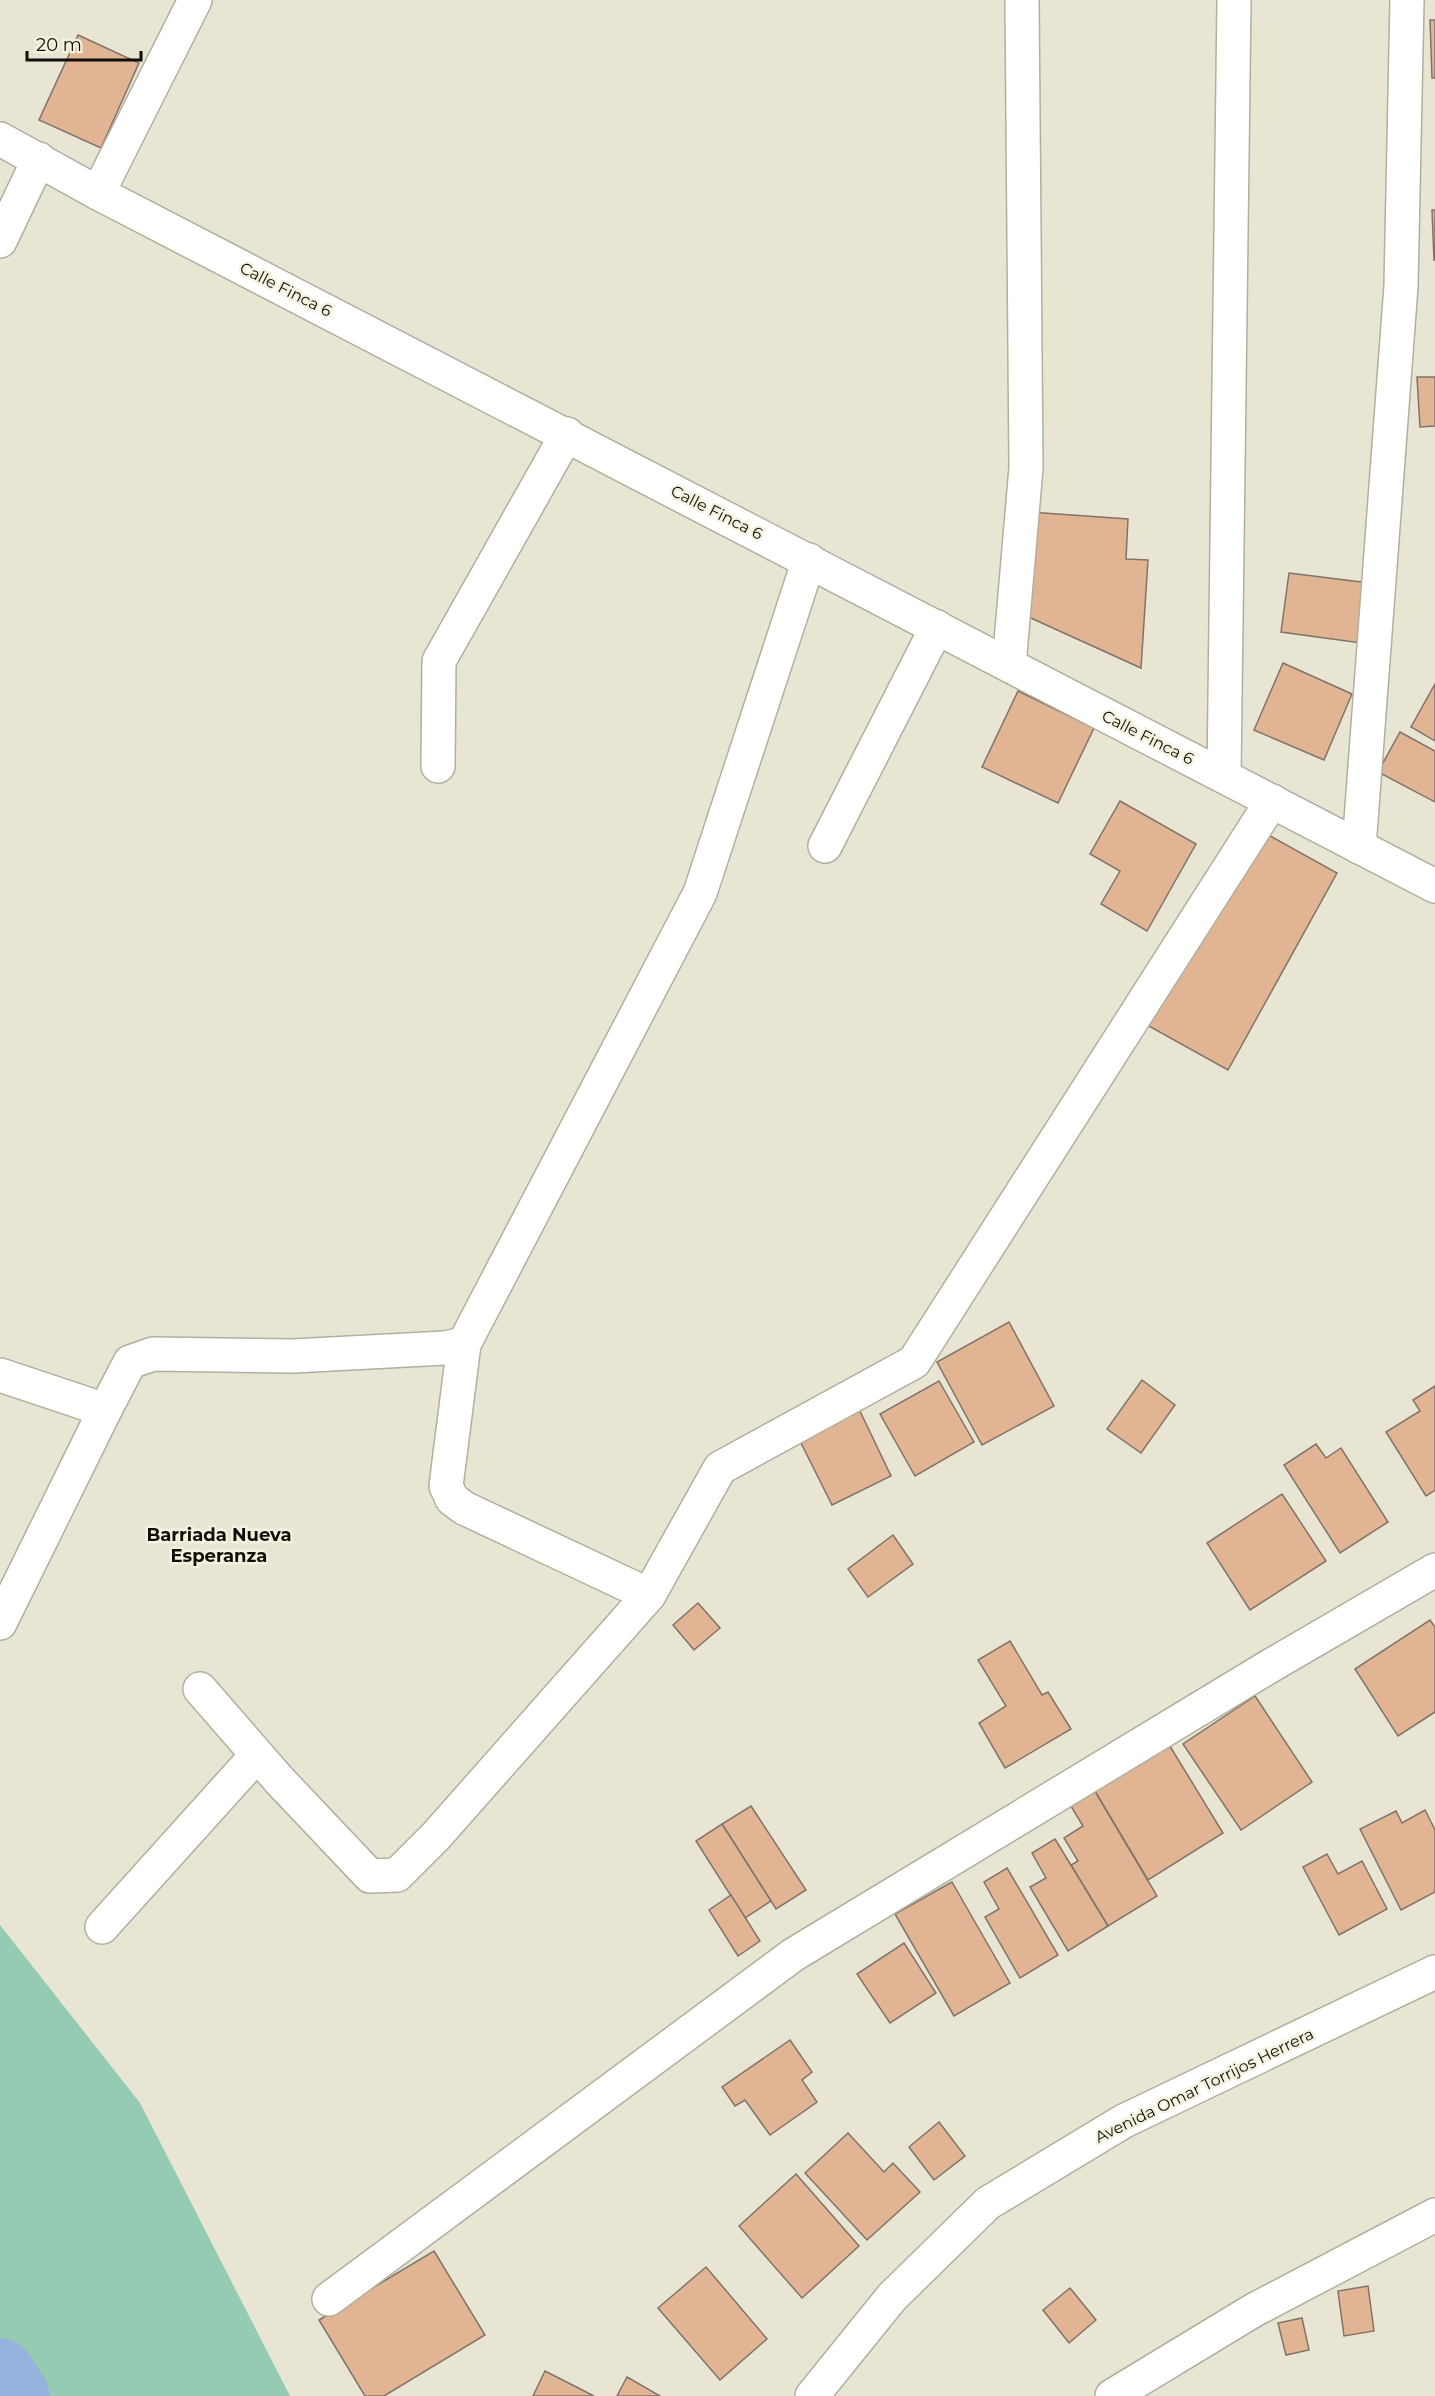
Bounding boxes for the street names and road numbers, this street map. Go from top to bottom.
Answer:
street label: Calle Finca 6 [237,258,335,321]
street label: Calle Finca 6 [668,481,766,544]
street label: Calle Finca 6 [1099,706,1197,769]
street label: Avenida Omar Torrijos Herrera [1092,2024,1317,2147]

